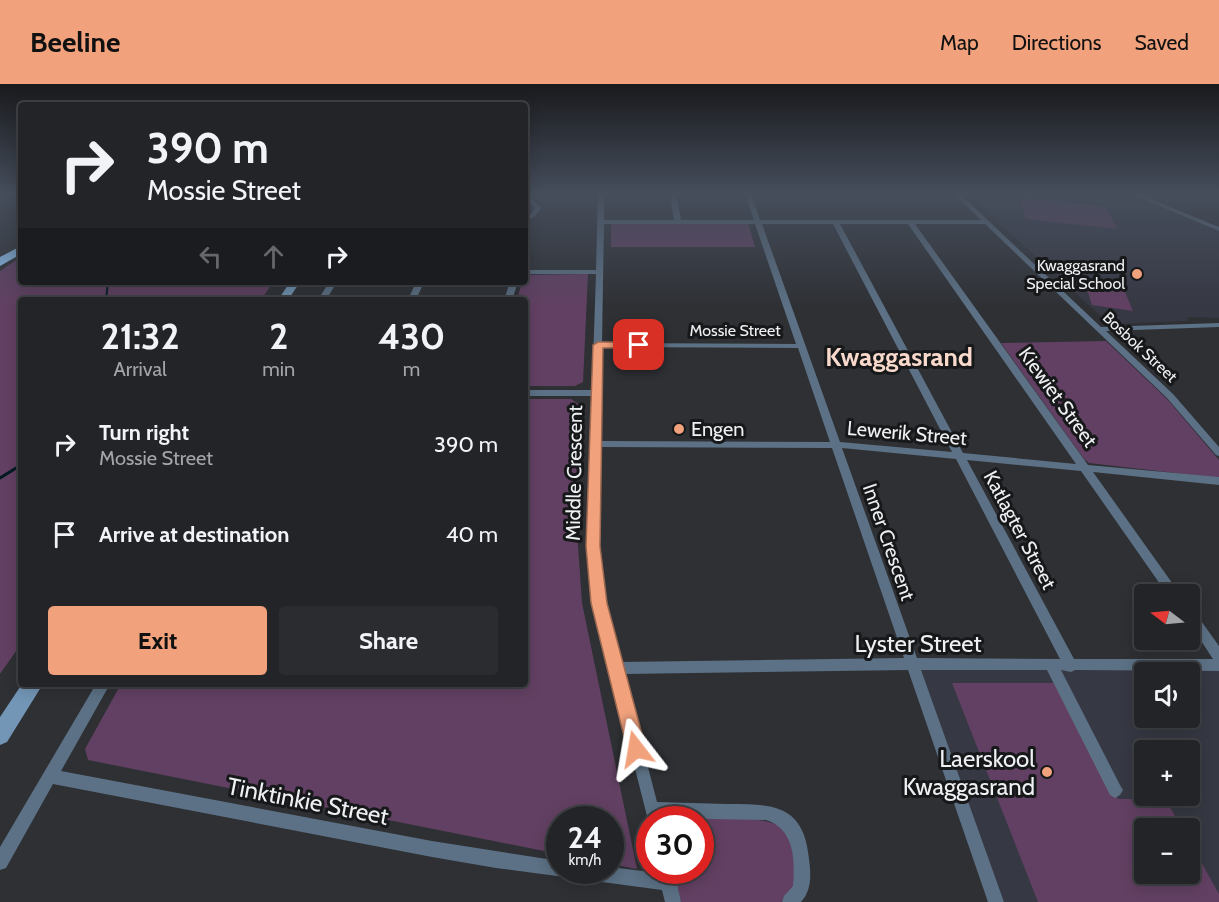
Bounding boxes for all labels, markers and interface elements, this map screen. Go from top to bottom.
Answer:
text: Beeline [30,25,120,59]
text: Map [940,30,979,55]
text: Directions [1012,30,1101,55]
text: Saved [1134,30,1189,55]
text: 390 m [147,122,269,174]
icon: right [48,126,126,204]
text: Mossie Street [147,174,301,207]
icon: left [194,240,227,273]
icon: ahead [257,240,290,273]
icon: right [320,240,353,273]
place label: Kwaggasrand Special School [1026,256,1125,293]
marker: Kwaggasrand Special School [1130,267,1144,281]
street label: Bosbok Street [1099,308,1181,387]
text: 21:32 [101,314,180,358]
text: 2 [269,314,288,358]
text: 430 [378,314,445,358]
pin [613,319,664,370]
street label: Mossie Street [689,321,781,340]
icon: arrive [622,328,655,361]
district label: Kwaggasrand [825,341,973,373]
street label: Kiewiet Street [1014,342,1103,452]
text: Arrival [114,357,167,381]
text: min [262,357,295,381]
text: m [403,357,420,381]
street label: Middle Crescent [561,405,587,541]
street label: Lewerik Street [846,416,968,450]
place label: Engen [691,417,744,441]
text: Turn right [99,419,189,446]
marker: Engen [672,422,686,436]
icon: right [48,428,81,461]
text: 390 m [434,431,498,458]
text: Mossie Street [99,446,213,470]
street label: Katlagter Street [979,467,1061,594]
street label: Inner Crescent [858,480,920,604]
icon: arrive [48,518,81,551]
text: Arrive at destination [99,521,289,548]
text: 40 m [446,521,498,548]
north arrow [1134,584,1200,650]
map controls [1134,584,1200,884]
button: Exit [48,606,267,675]
button: Share [279,606,498,675]
street label: Lyster Street [854,629,982,658]
button: sound [1134,662,1200,728]
position arrow [604,717,668,781]
button: + [1134,740,1200,806]
place label: Laerskool Kwaggasrand [903,744,1035,801]
marker: Laerskool Kwaggasrand [1040,765,1054,779]
street label: Tinktinkie Street [225,771,391,831]
speed limit sign: 30 [636,806,714,884]
button: − [1134,818,1200,884]
text: 24 [568,819,602,856]
text: km/h [569,851,601,869]

